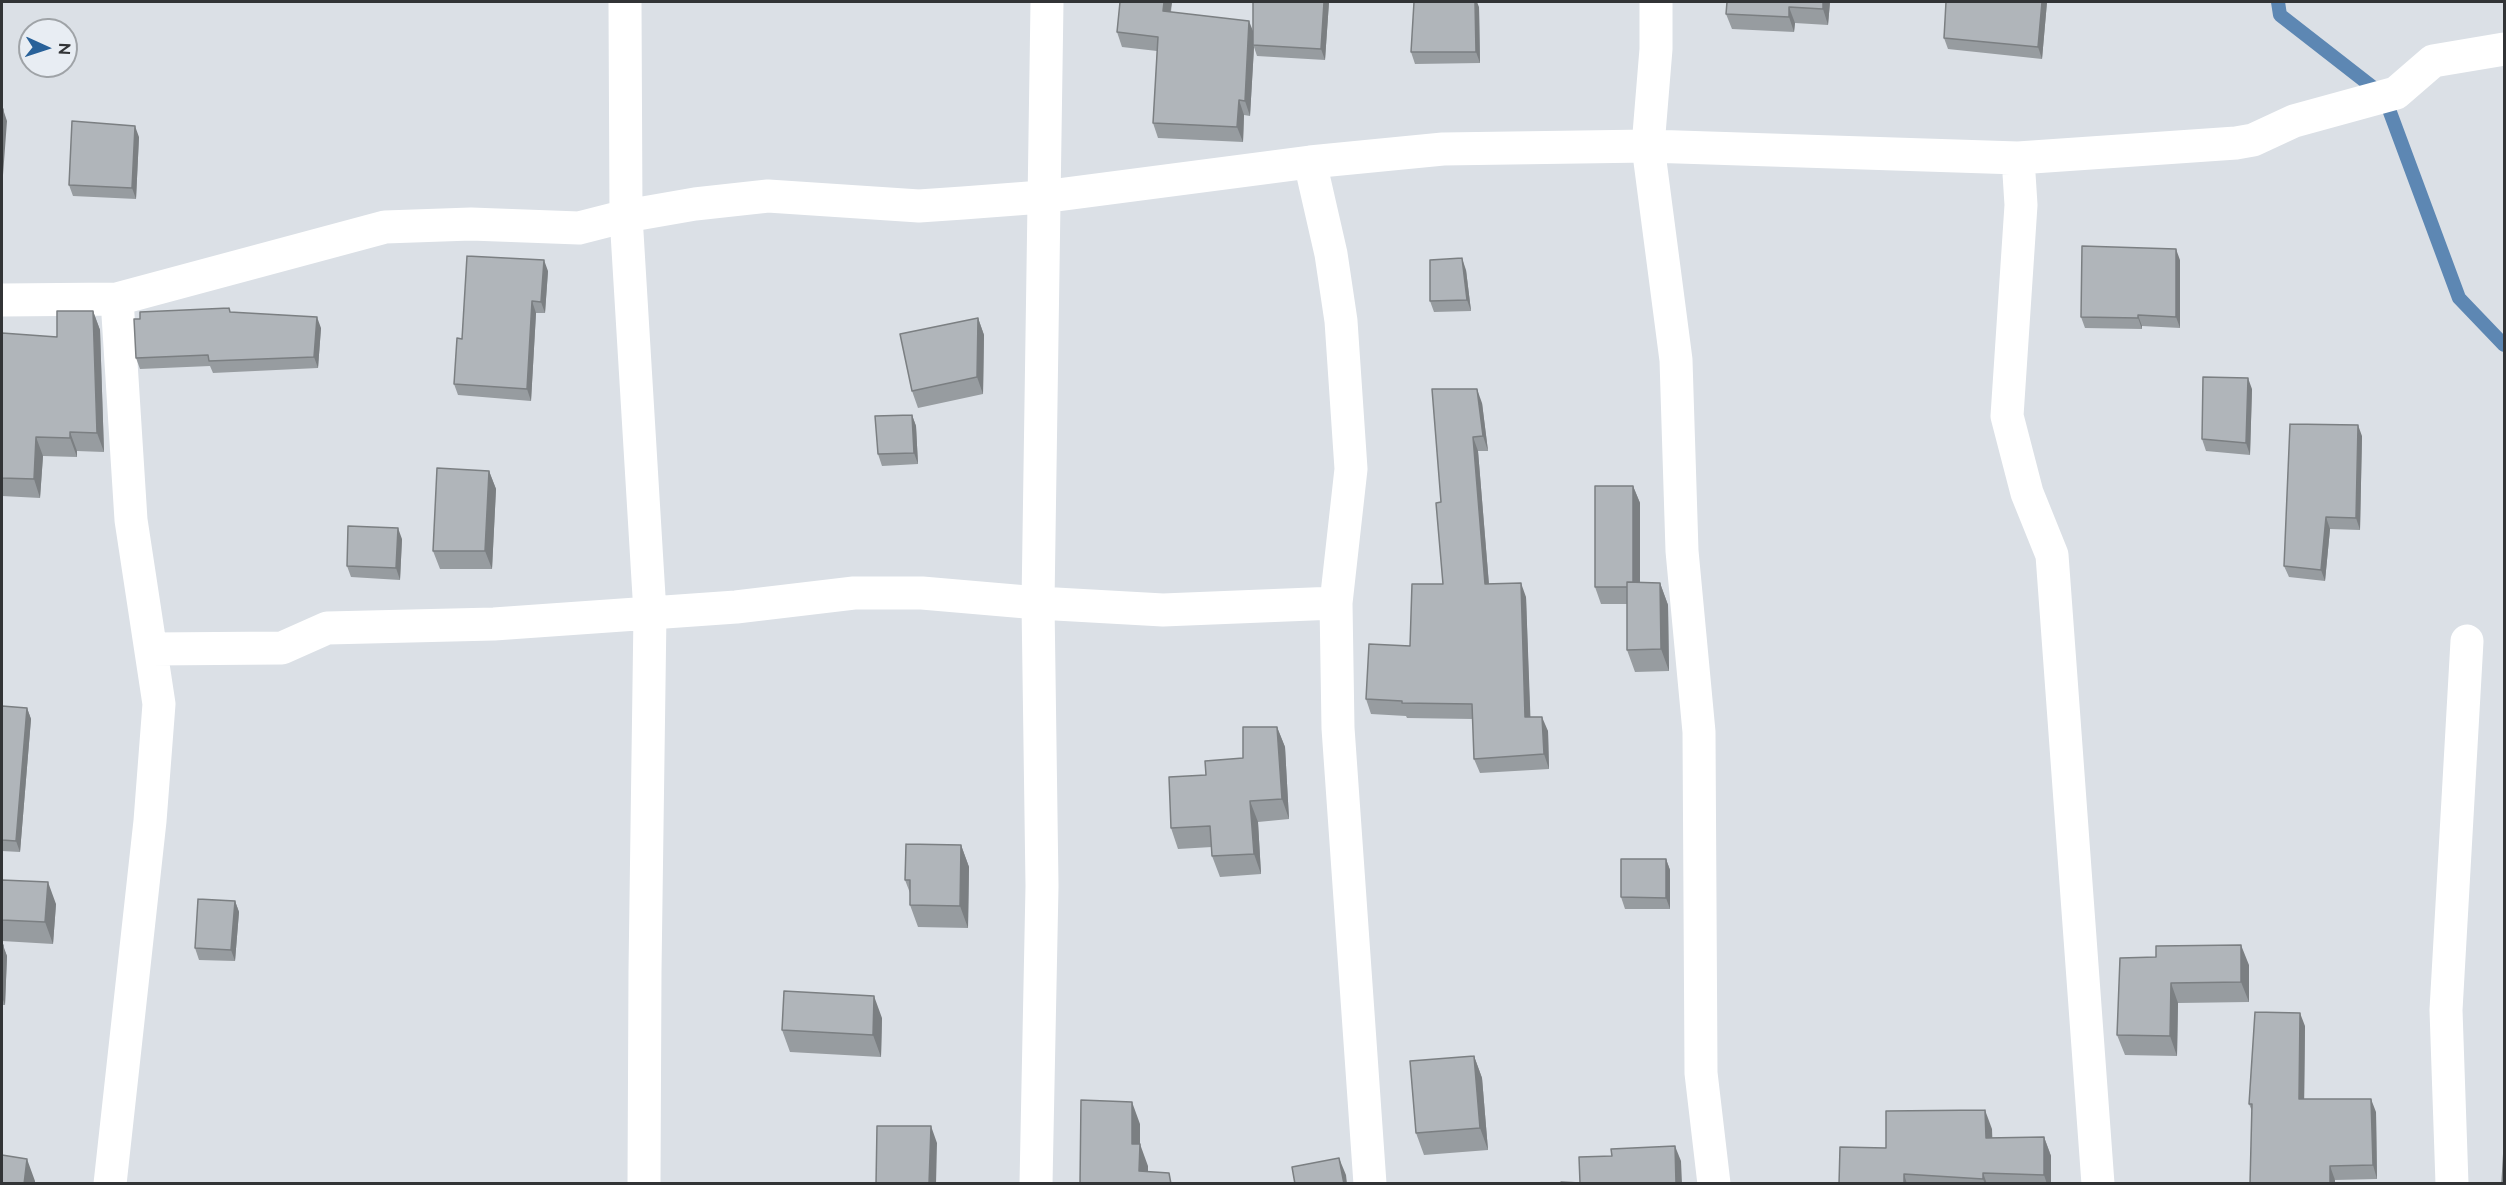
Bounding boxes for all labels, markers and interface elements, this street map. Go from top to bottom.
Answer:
north arrow [18,18,78,78]
text: N [55,42,74,55]

